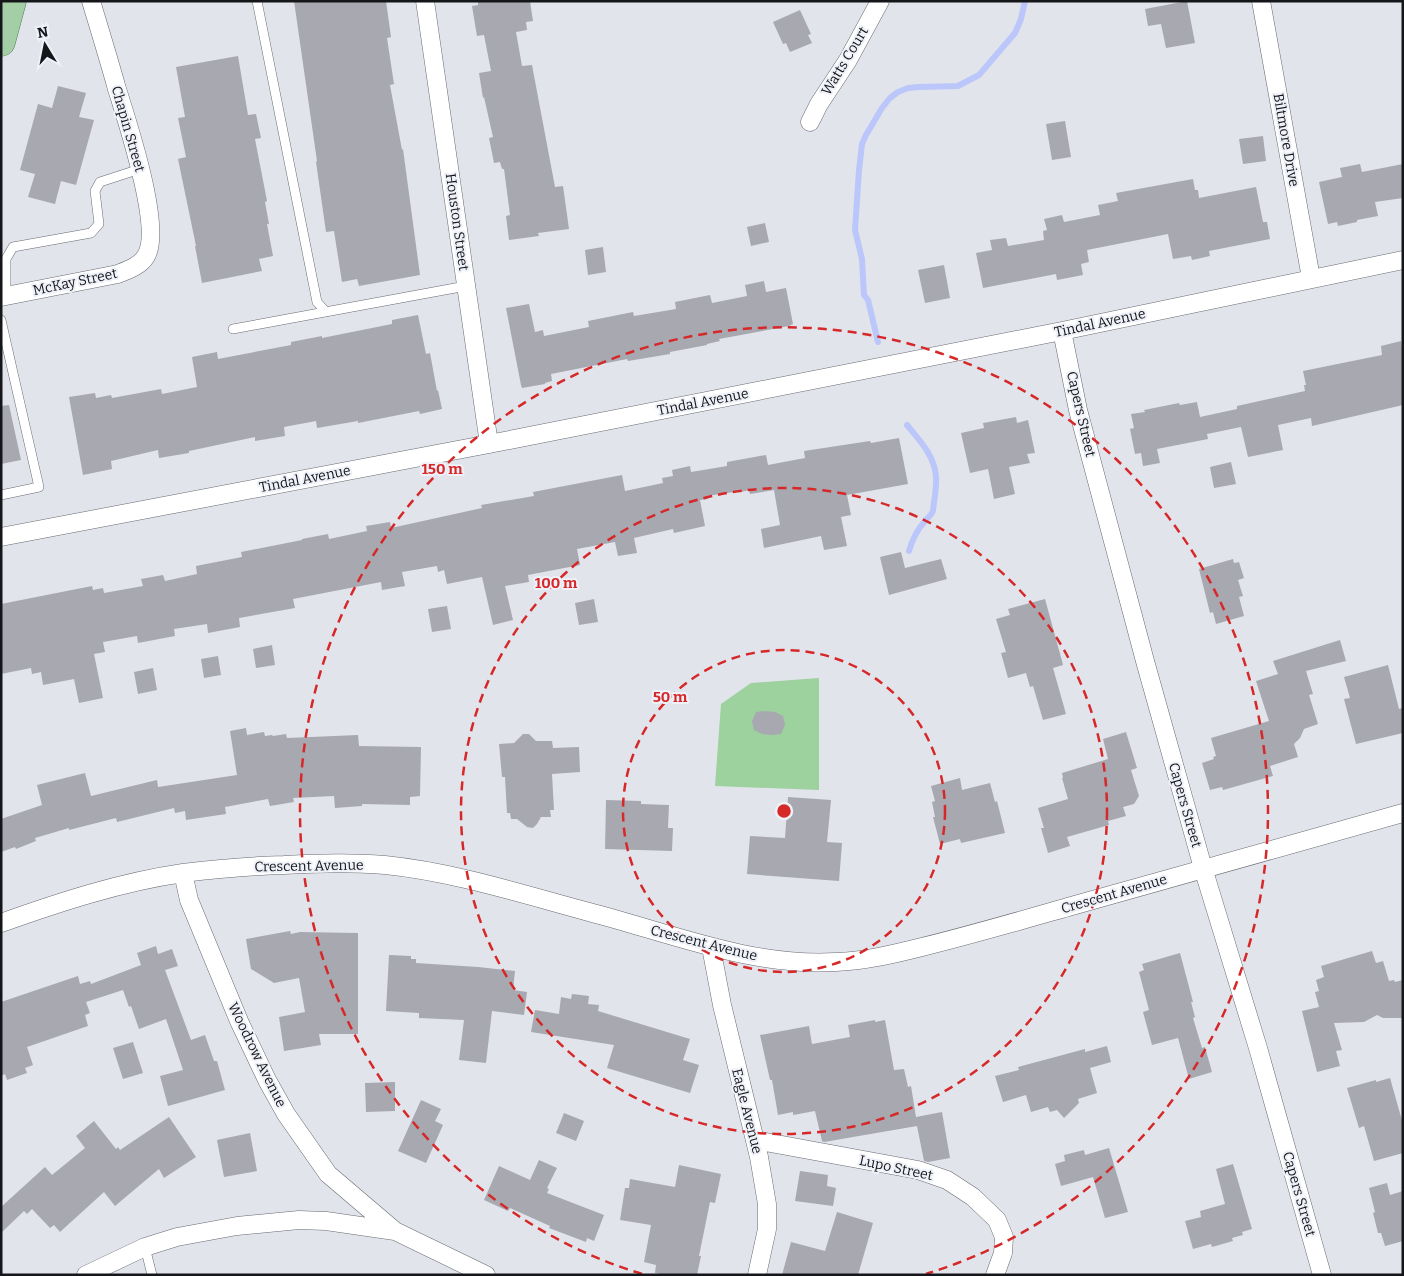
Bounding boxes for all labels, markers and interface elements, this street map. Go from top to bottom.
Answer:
north arrow [20,20,70,70]
text: N [36,23,50,42]
street label: Watts Court [818,24,872,98]
street label: Chapin Street [108,84,148,174]
street label: Biltmore Drive [1269,92,1303,188]
street label: Houston Street [442,172,472,272]
street label: McKay Street [31,265,119,299]
street label: Tindal Avenue [1053,305,1147,341]
street label: Capers Street [1063,369,1099,459]
street label: Tindal Avenue [656,385,750,419]
text: 150 m [421,460,463,478]
street label: Tindal Avenue [258,462,352,496]
text: 100 m [535,574,578,592]
text: 50 m [653,688,688,706]
street label: Capers Street [1165,761,1205,849]
centre of rings [775,802,793,820]
street label: Crescent Avenue [254,857,364,875]
street label: Crescent Avenue [1059,871,1169,917]
street label: Crescent Avenue [649,922,759,964]
street label: Woodrow Avenue [224,1000,290,1110]
street label: Eagle Avenue [728,1067,766,1155]
street label: Capers Street [1279,1150,1319,1238]
street label: Lupo Street [858,1152,934,1184]

